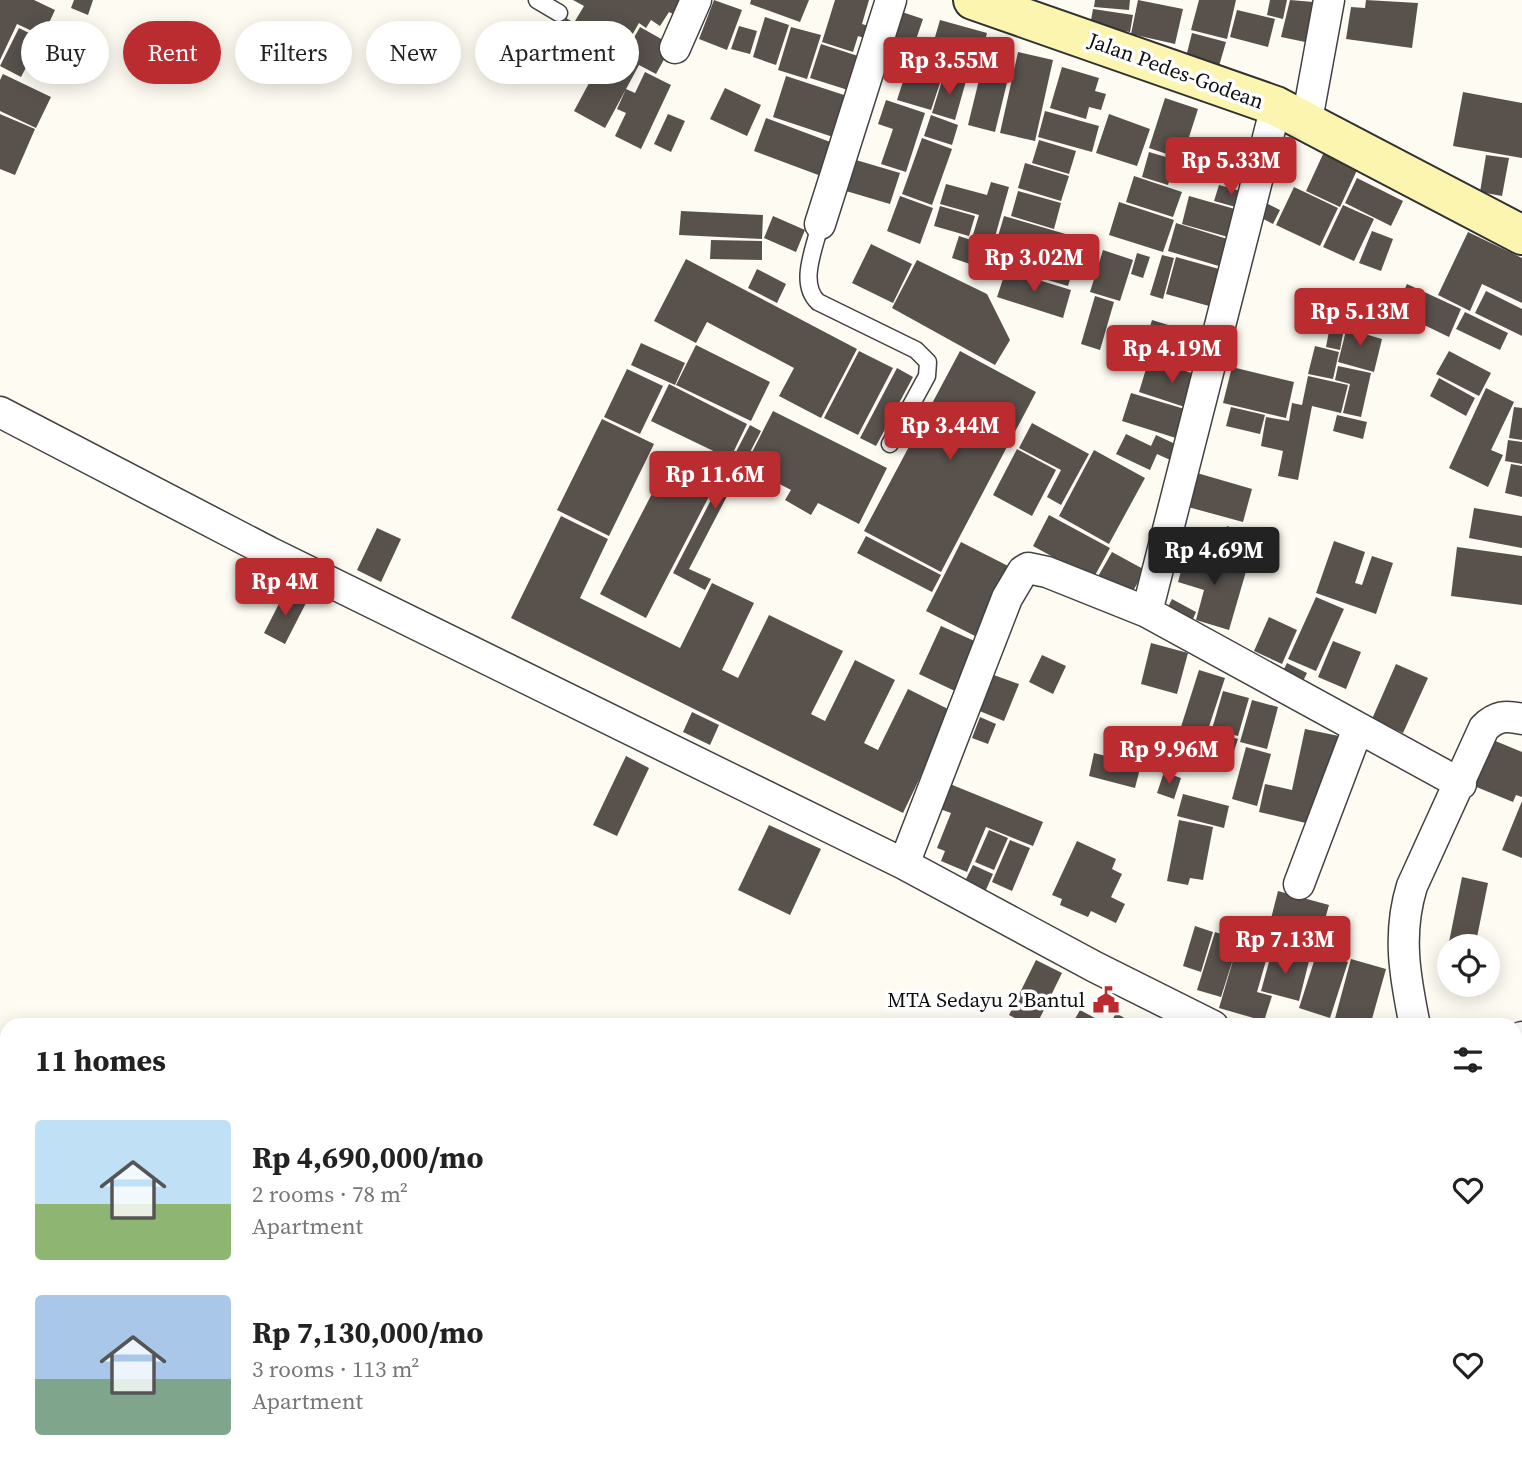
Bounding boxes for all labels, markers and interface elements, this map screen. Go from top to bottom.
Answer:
chip: Buy [21,21,109,84]
chip: Rent [123,21,221,84]
chip: Filters [235,21,352,84]
chip: New [366,21,461,84]
chip: Apartment [475,21,639,84]
street label: Jalan Pedes-Godean [1083,25,1268,116]
pin: Rp 3.55M [877,38,1021,97]
text: Rp 3.55M [899,44,999,76]
pin: Rp 5.33M [1159,138,1303,197]
text: Rp 5.33M [1181,144,1281,176]
pin: Rp 3.02M [962,234,1106,294]
text: Rp 3.02M [984,241,1084,273]
pin: Rp 5.13M [1288,288,1432,348]
text: Rp 5.13M [1310,295,1410,327]
pin: Rp 4.19M [1100,326,1244,385]
text: Rp 4.19M [1122,332,1222,364]
pin: Rp 3.44M [878,402,1022,462]
text: Rp 3.44M [900,409,1000,441]
pin: Rp 11.6M [643,452,787,511]
text: Rp 11.6M [665,458,765,490]
pin: Rp 4.69M [1142,528,1286,587]
text: Rp 4.69M [1164,534,1264,566]
pin: Rp 4M [236,558,334,618]
text: Rp 4M [251,565,319,597]
pin: Rp 9.96M [1097,726,1241,786]
text: Rp 9.96M [1119,733,1219,765]
pin: Rp 7.13M [1213,916,1357,976]
text: Rp 7.13M [1235,923,1335,955]
map controls [1437,934,1500,997]
button: locate [1437,934,1500,997]
place label: MTA Sedayu 2 Bantul [887,985,1085,1014]
public building icon: MTA Sedayu 2 Bantul [1091,985,1121,1015]
text: 11 homes [35,1040,166,1081]
icon: filters [1449,1041,1487,1079]
text: Rp 4,690,000/mo [252,1137,484,1178]
icon: home [91,1148,175,1232]
icon: heart [1449,1171,1487,1209]
text: 2 rooms · 78 m² [252,1178,408,1210]
text: Apartment [252,1210,363,1242]
text: Rp 7,130,000/mo [252,1312,484,1353]
icon: home [91,1323,175,1407]
icon: heart [1449,1346,1487,1384]
text: 3 rooms · 113 m² [252,1353,419,1385]
text: Apartment [252,1385,363,1417]

